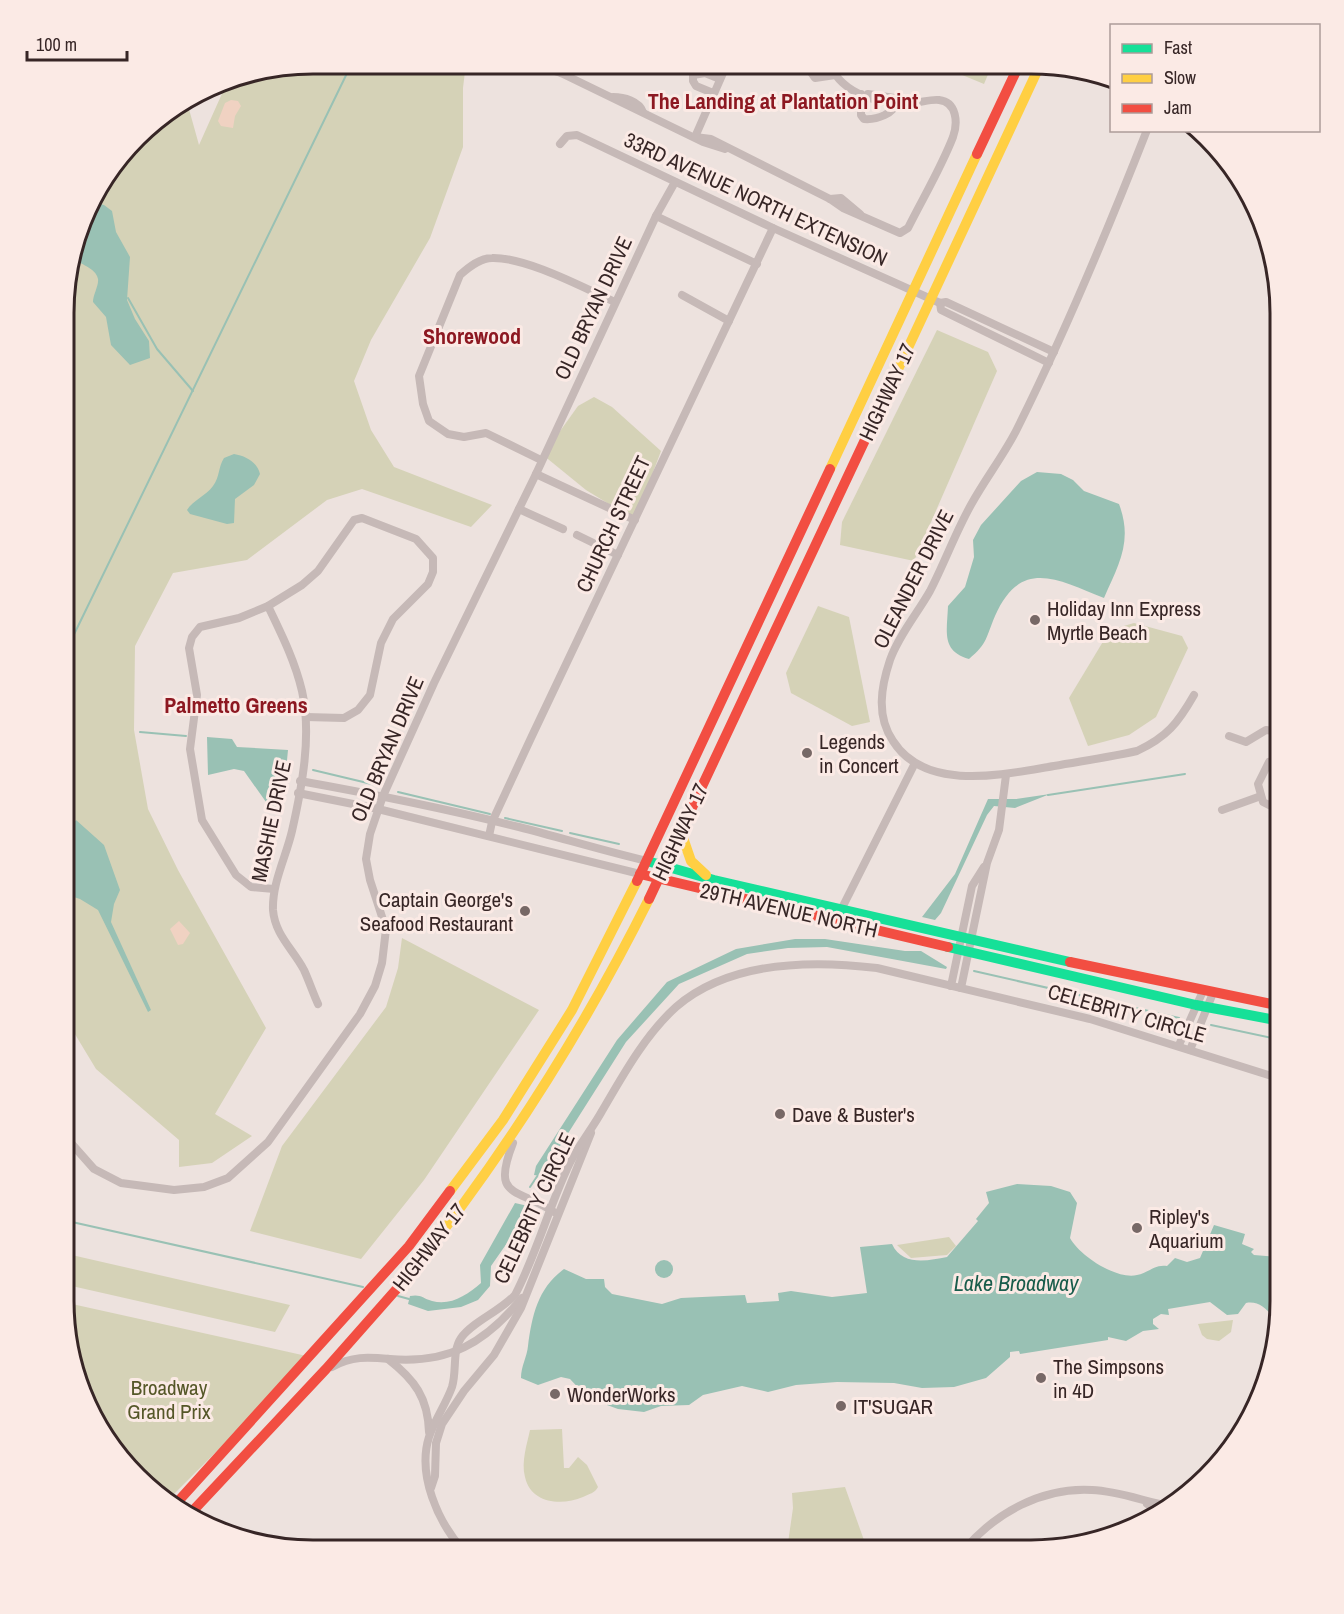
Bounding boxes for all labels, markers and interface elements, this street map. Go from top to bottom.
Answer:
scale bar [27,24,128,62]
legend [1110,24,1320,132]
text: 100 m [36,32,77,57]
text: Fast [1164,35,1192,60]
text: Slow [1164,65,1196,90]
district label: The Landing at Plantation Point [648,86,918,116]
text: Jam [1164,95,1192,120]
street label: 33RD AVENUE NORTH EXTENSION [620,125,892,273]
street label: OLD BRYAN DRIVE [547,231,639,385]
district label: Shorewood [423,321,521,351]
street label: HIGHWAY 17 [852,339,922,445]
street label: CHURCH STREET [569,451,657,597]
street label: OLEANDER DRIVE [866,505,960,653]
place label: Holiday Inn Express Myrtle Beach [1047,594,1201,647]
marker: Holiday Inn Express Myrtle Beach [1028,613,1042,627]
street label: OLD BRYAN DRIVE [343,672,431,826]
district label: Palmetto Greens [164,690,308,720]
place label: Legends in Concert [819,727,899,780]
marker: Legends in Concert [800,746,814,760]
street label: MASHIE DRIVE [244,758,298,884]
street label: HIGHWAY 17 [645,779,715,885]
street label: 29TH AVENUE NORTH [697,875,881,945]
place label: Captain George's Seafood Restaurant [360,885,513,938]
marker: Captain George's Seafood Restaurant [518,904,532,918]
street label: CELEBRITY CIRCLE [1044,977,1210,1049]
place label: Dave & Buster's [792,1100,915,1129]
marker: Dave & Buster's [773,1107,787,1121]
street label: CELEBRITY CIRCLE [486,1128,582,1288]
street label: HIGHWAY 17 [386,1197,472,1297]
place label: Ripley's Aquarium [1148,1202,1224,1255]
marker: Ripley's Aquarium [1130,1221,1144,1235]
water label: Lake Broadway [954,1268,1079,1298]
place label: The Simpsons in 4D [1053,1352,1164,1405]
marker: The Simpsons in 4D [1034,1371,1048,1385]
park label: Broadway Grand Prix [127,1373,211,1426]
place label: WonderWorks [567,1380,676,1409]
marker: WonderWorks [548,1387,562,1401]
place label: IT'SUGAR [853,1392,933,1421]
marker: IT'SUGAR [834,1399,848,1413]

